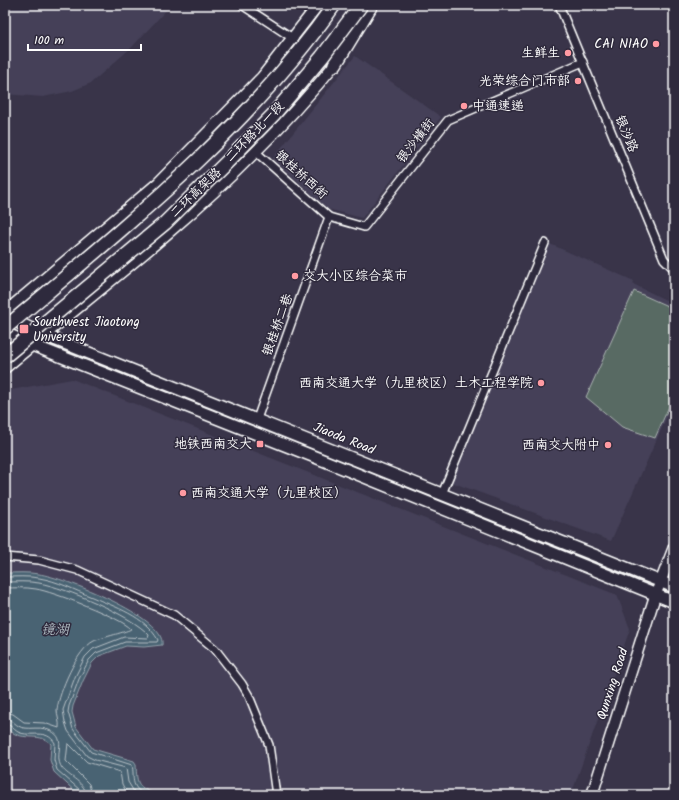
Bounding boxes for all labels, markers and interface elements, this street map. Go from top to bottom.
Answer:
scale bar [28,26,141,52]
text: 100 m [34,31,65,50]
place label: CAI NIAO [594,34,648,55]
marker: CAI NIAO [651,39,661,49]
place label: 生鲜生 [521,43,560,64]
marker: 生鲜生 [563,48,573,58]
place label: 光荣综合门市部 [479,71,570,92]
marker: 光荣综合门市部 [573,76,583,86]
place label: 中通速递 [472,96,524,117]
street label: 二环路北一段 [220,97,290,167]
marker: 中通速递 [459,101,469,111]
street label: 银沙路 [609,112,643,156]
street label: 银沙横街 [392,114,440,168]
street label: 银桂桥西街 [270,145,332,205]
street label: 二环高架路 [165,163,227,223]
place label: 交大小区综合菜市 [303,266,407,287]
marker: 交大小区综合菜市 [290,271,300,281]
street label: 银桂桥二巷 [257,291,299,359]
place label: Southwest Jiaotong University [33,312,140,348]
marker: Southwest Jiaotong University [18,323,30,335]
place label: 西南交通大学（九里校区）土木工程学院 [299,373,533,394]
marker: 西南交通大学（九里校区）土木工程学院 [536,378,546,388]
street label: Jiaoda Road [310,417,379,461]
place label: 地铁西南交大 [174,434,252,455]
place label: 西南交大附中 [522,435,600,456]
marker: 地铁西南交大 [255,439,265,449]
marker: 西南交大附中 [603,440,613,450]
place label: 西南交通大学（九里校区） [191,483,347,504]
marker: 西南交通大学（九里校区） [178,488,188,498]
water label: 镜湖 [41,619,71,641]
street label: Qunxing Road [591,645,635,723]

